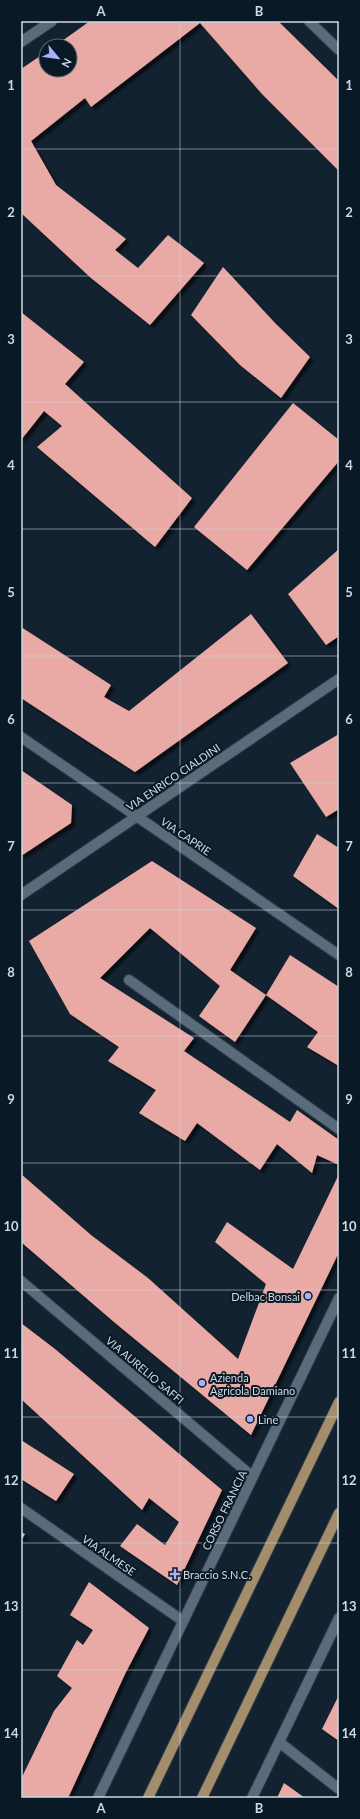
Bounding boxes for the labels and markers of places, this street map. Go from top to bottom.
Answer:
place label: Delbac Bonsai [231,1290,300,1303]
marker: Delbac Bonsai [303,1291,313,1301]
place label: Azienda Agricola Damiano [210,1371,295,1397]
marker: Azienda Agricola Damiano [197,1378,207,1388]
place label: Line [258,1413,278,1426]
marker: Line [245,1414,255,1424]
place label: Braccio S.N.C. [183,1568,251,1581]
marker: Braccio S.N.C. [170,1569,180,1579]

